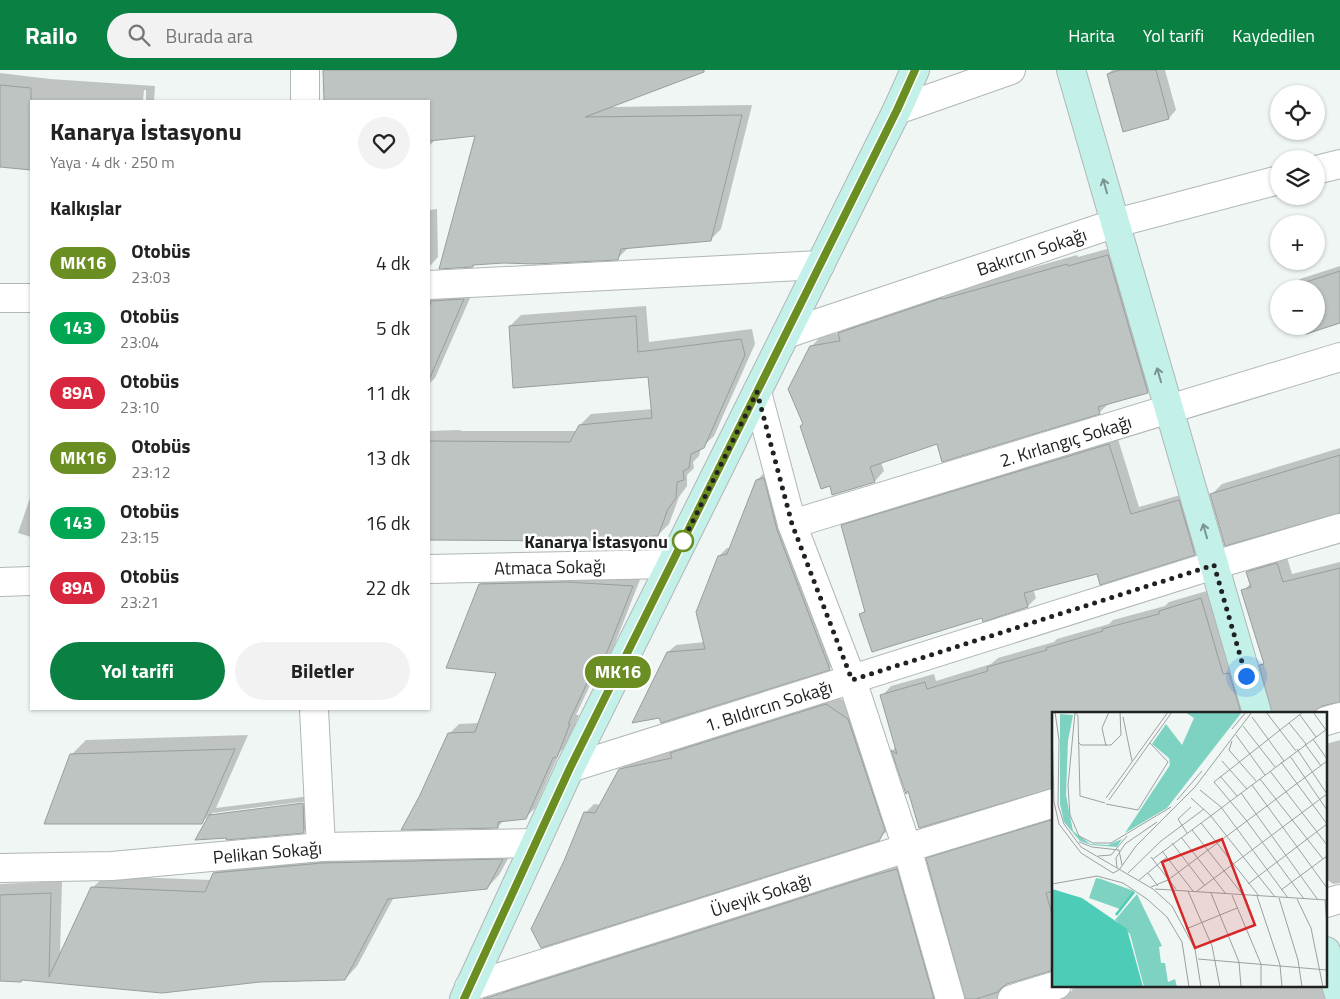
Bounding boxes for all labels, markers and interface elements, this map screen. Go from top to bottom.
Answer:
search box [107,13,457,58]
text: Railo [25,17,77,53]
icon: search [125,21,153,49]
text: Burada ara [165,21,253,50]
text: Harita [1068,22,1115,49]
text: Yol tarifi [1143,22,1204,49]
text: Kaydedilen [1232,22,1315,49]
map controls [1270,85,1325,335]
button: locate [1270,85,1325,140]
text: Kanarya İstasyonu [50,113,242,149]
button: heart [358,117,410,169]
text: Yaya · 4 dk · 250 m [50,150,175,174]
button: layers [1270,150,1325,205]
one-way arrow [1099,178,1109,194]
text: Kalkışlar [50,193,122,222]
button: + [1270,215,1325,270]
street label: Bakırcın Sokağı [973,220,1090,282]
text: Otobüs [131,236,191,265]
text: 4 dk [376,248,410,277]
text: MK16 [60,249,106,276]
text: 23:03 [131,265,171,289]
button: − [1270,280,1325,335]
text: Otobüs [120,301,179,330]
text: 5 dk [376,313,410,342]
text: 143 [62,314,93,341]
text: 23:04 [120,330,159,354]
text: Otobüs [120,366,179,395]
one-way arrow [1154,368,1164,384]
text: 11 dk [365,378,410,407]
text: 89A [62,379,93,406]
text: 23:10 [120,395,159,419]
street label: 2. Kırlangıç Sokağı [996,408,1135,473]
text: Otobüs [131,431,191,460]
text: 13 dk [365,443,410,472]
text: MK16 [60,444,106,471]
text: 23:12 [131,460,171,484]
text: Otobüs [120,496,179,525]
text: 16 dk [365,508,410,537]
text: 143 [62,509,93,536]
one-way arrow [1199,524,1209,540]
text: 23:15 [120,525,159,549]
place label: Kanarya İstasyonu [524,528,668,555]
marker: Kanarya İstasyonu [672,530,694,552]
street label: Atmaca Sokağı [494,552,606,581]
text: Otobüs [120,561,179,590]
text: 22 dk [365,573,410,602]
text: 89A [62,574,93,601]
text: 23:21 [120,590,159,614]
button: Yol tarifi [50,642,225,700]
button: Biletler [235,642,410,700]
line badge: MK16 [583,656,653,688]
text: MK16 [595,658,641,685]
your location [1234,664,1259,689]
street label: 1. Bıldırcın Sokağı [701,673,836,738]
inset map [1052,712,1328,986]
street label: Pelikan Sokağı [212,833,323,870]
street label: Üveyik Sokağı [707,866,814,923]

